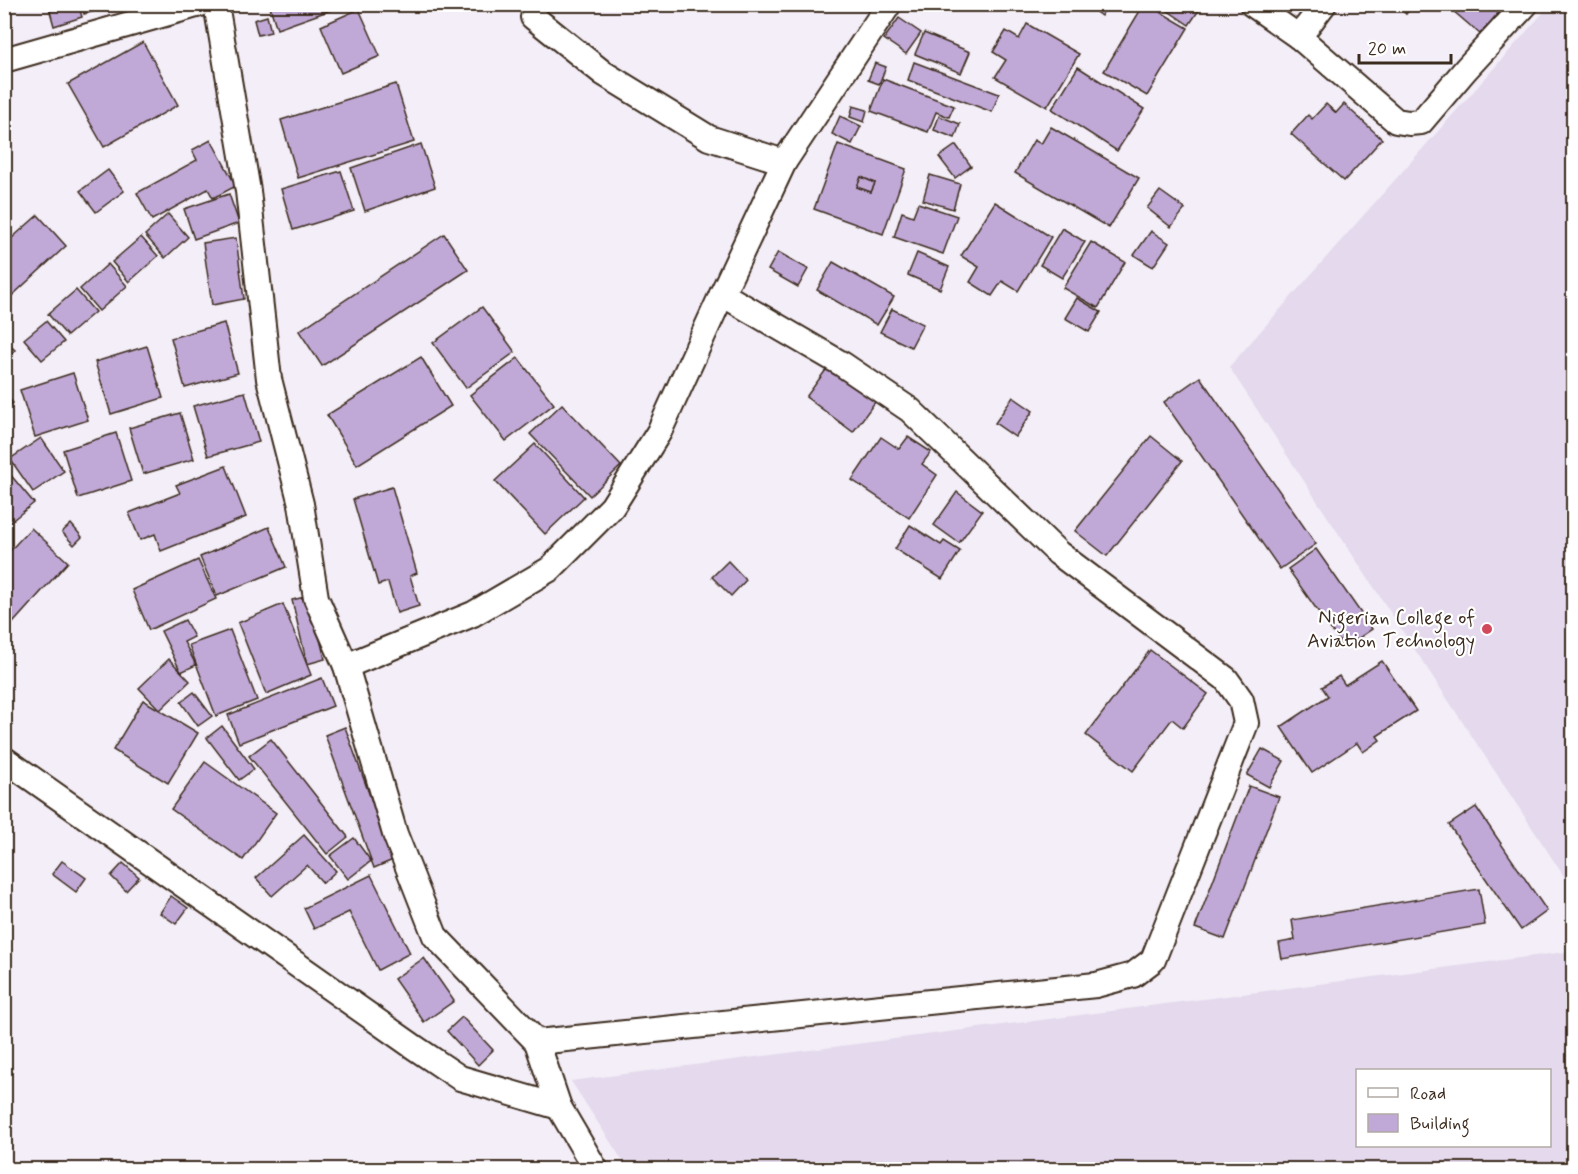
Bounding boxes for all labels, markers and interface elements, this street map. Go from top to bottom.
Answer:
scale bar [1359,27,1450,65]
text: 20 m [1368,37,1406,61]
place label: Nigerian College of Aviation Technology [1307,605,1475,656]
marker: Nigerian College of Aviation Technology [1480,622,1494,636]
legend [1356,1069,1551,1147]
text: Road [1410,1082,1446,1106]
text: Building [1410,1112,1470,1138]

